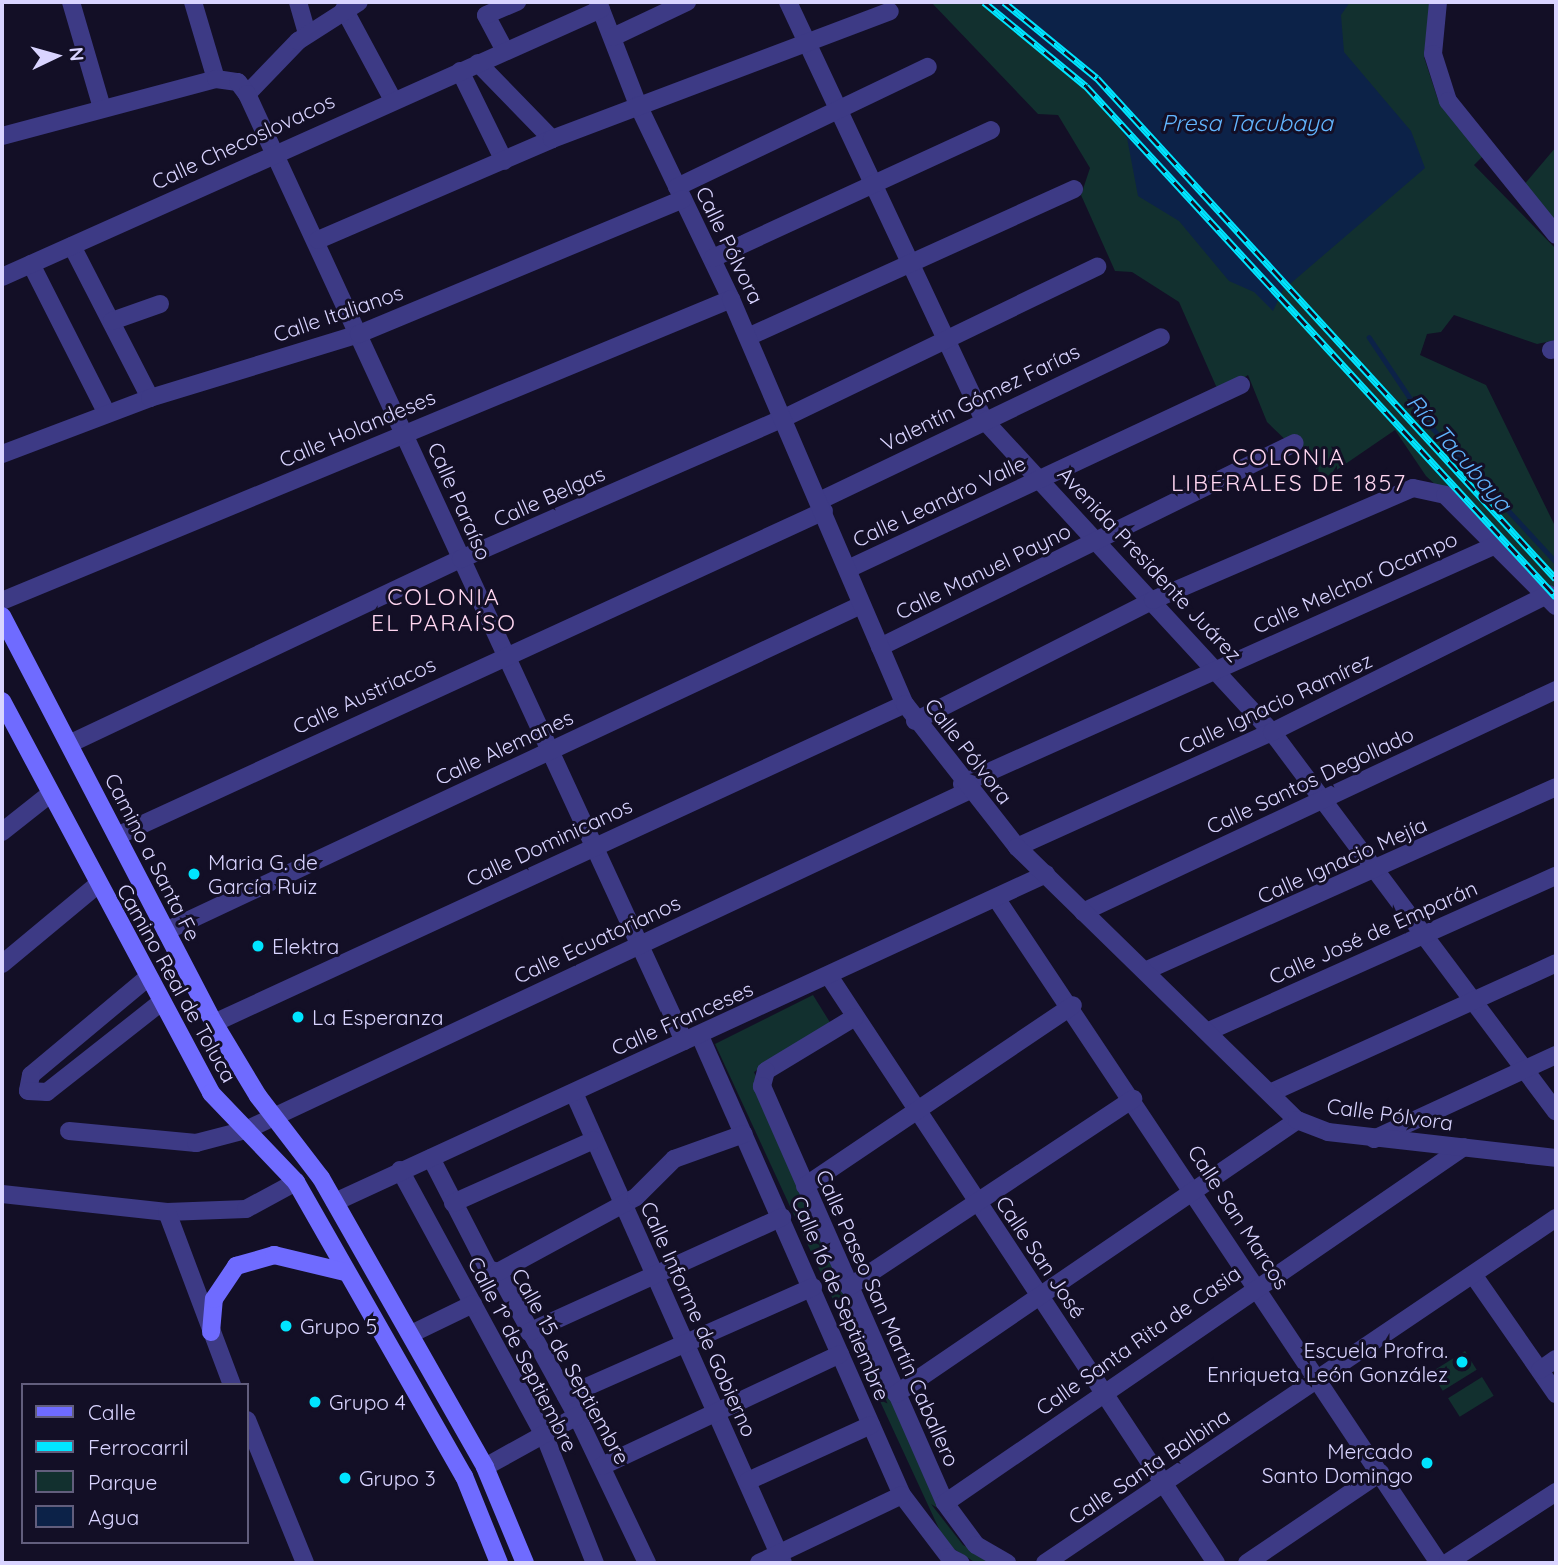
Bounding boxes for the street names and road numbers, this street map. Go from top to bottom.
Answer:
street label: Calle Checoslovacos [148,88,338,194]
street label: Calle Pólvora [691,182,769,308]
street label: Calle Italianos [270,279,406,347]
street label: Valentín Gómez Farías [877,338,1083,456]
street label: Calle Holandeses [275,384,439,472]
street label: Calle Paraíso [423,438,497,564]
street label: Calle Leandro Valle [848,450,1030,552]
street label: Calle Belgas [489,460,609,532]
street label: Avenida Presidente Juárez [1053,461,1247,667]
street label: Calle Manuel Payno [891,518,1075,624]
street label: Calle Melchor Ocampo [1249,526,1461,638]
street label: Calle Ignacio Ramírez [1174,647,1376,759]
street label: Calle Austriacos [289,651,439,739]
street label: Calle Pólvora [920,693,1018,809]
street label: Calle Alemanes [431,704,577,790]
street label: Calle Santos Degollado [1202,721,1418,839]
street label: Camino a Santa Fe [100,769,206,945]
street label: Calle Dominicanos [462,793,636,891]
street label: Calle Ignacio Mejía [1253,811,1431,909]
street label: Calle José de Emparán [1265,875,1481,989]
street label: Camino Real de Toluca [112,879,242,1087]
street label: Calle Ecuatorianos [510,889,684,989]
street label: Calle Franceses [607,976,757,1060]
street label: Calle Pólvora [1325,1093,1455,1135]
street label: Calle San Marcos [1183,1140,1295,1294]
street label: Calle Paseo San Martín Caballero [811,1166,965,1470]
street label: Calle San José [991,1191,1091,1323]
street label: Calle 16 de Septiembre [786,1192,896,1404]
street label: Calle Informe de Gobierno [636,1198,762,1440]
street label: Calle 1º de Septiembre [463,1252,583,1456]
street label: Calle Santa Rita de Casia [1031,1260,1245,1420]
street label: Calle 15 de Septiembre [507,1264,635,1468]
street label: Calle Santa Balbina [1064,1403,1234,1529]

